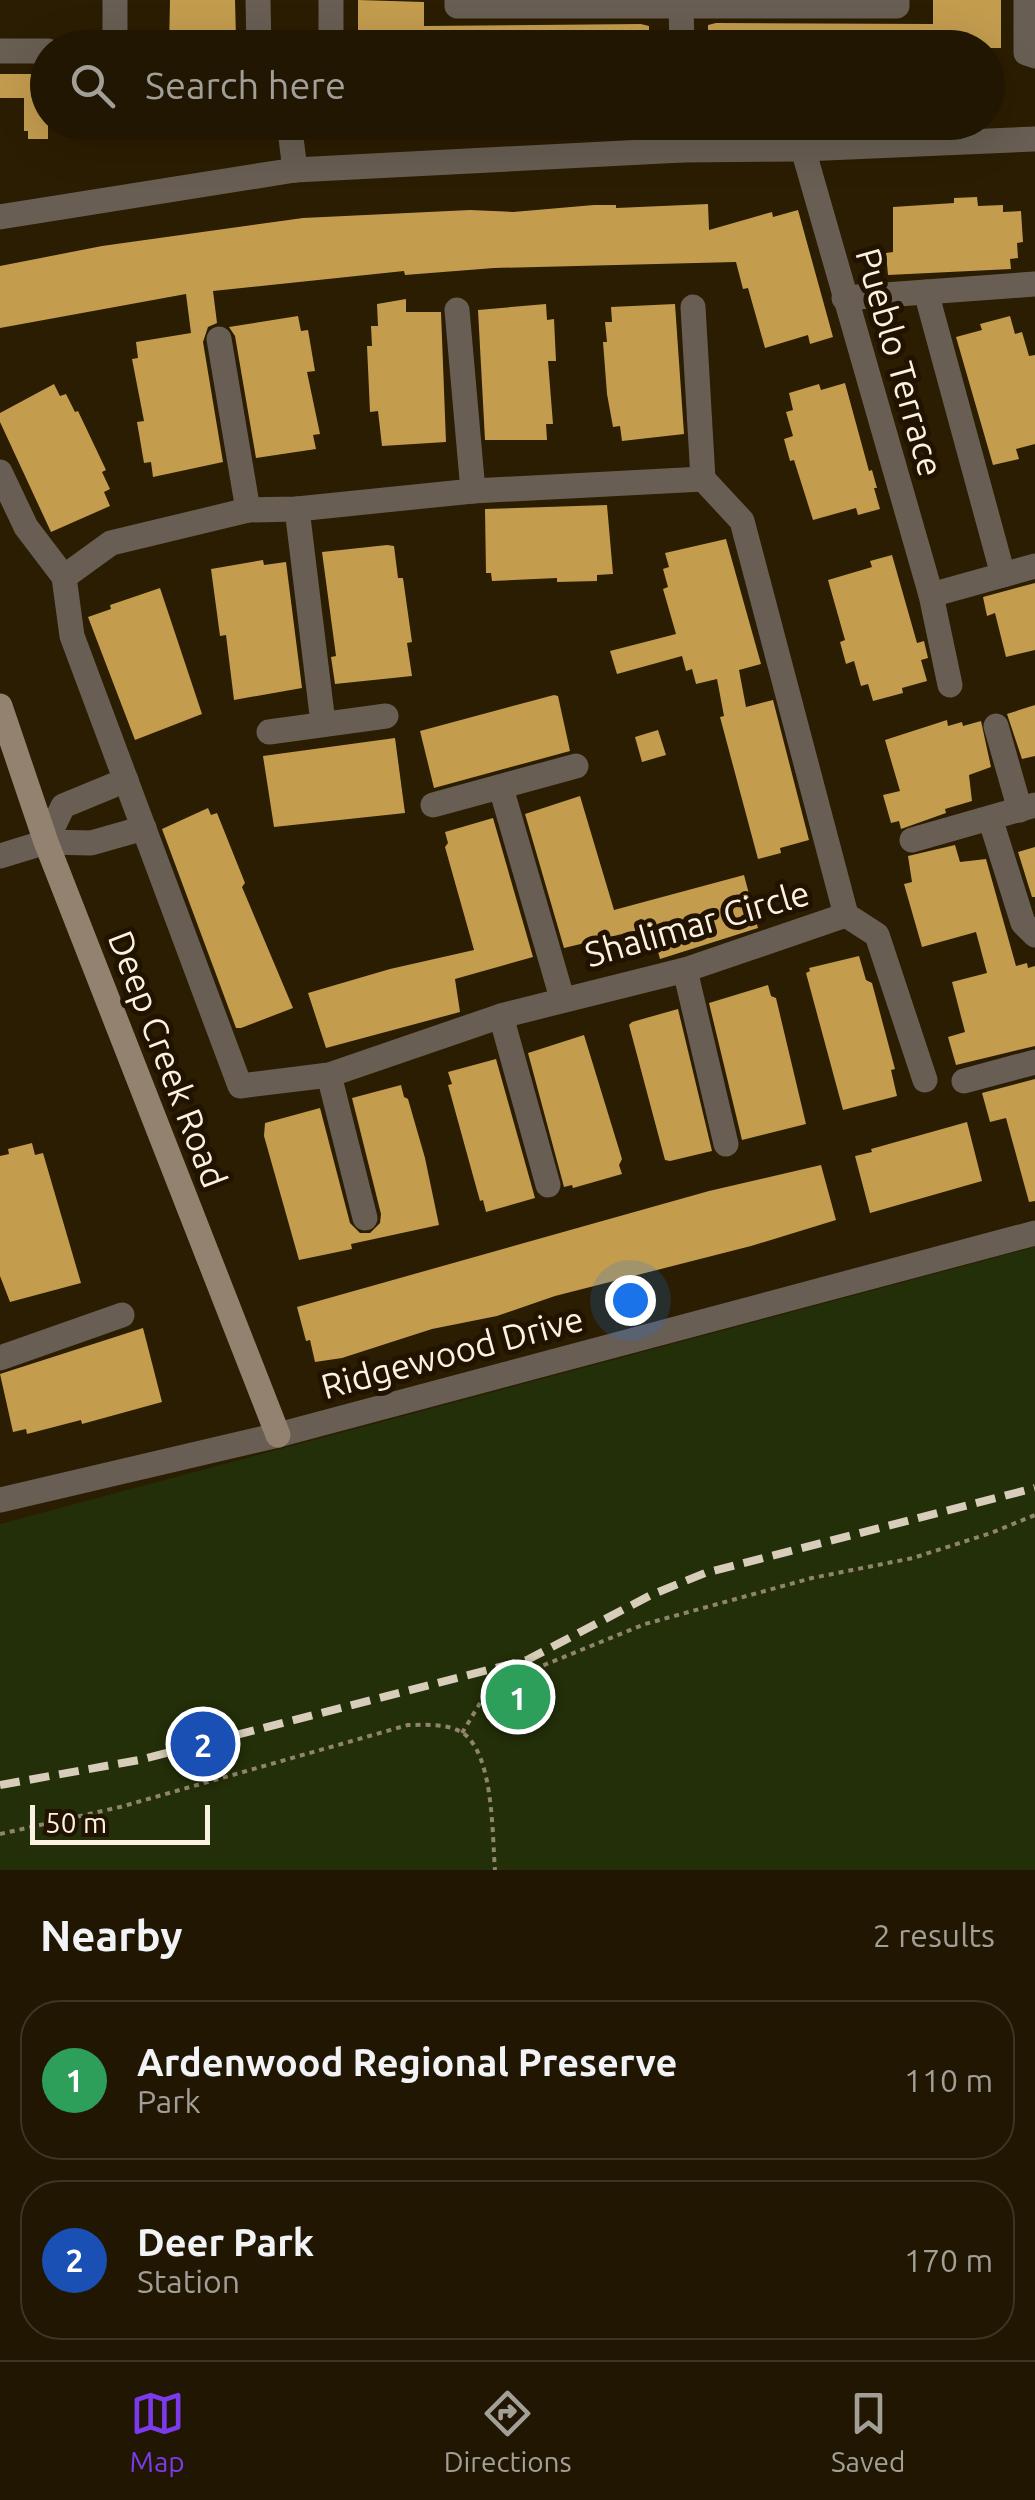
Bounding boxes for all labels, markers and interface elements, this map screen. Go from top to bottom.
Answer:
search box [30,30,1005,140]
icon: search [65,58,120,113]
text: Search here [145,64,346,106]
street label: Pueblo Terrace [848,243,952,481]
street label: Shalimar Circle [580,872,814,974]
street label: Deep Creek Road [101,925,235,1193]
your location [605,1275,656,1326]
street label: Ridgewood Drive [317,1298,587,1406]
pin: 1 [486,1660,550,1734]
pin: 2 [170,1706,236,1782]
scale bar [30,1800,210,1844]
text: 50 m [45,1807,107,1838]
text: Nearby [40,1912,183,1959]
text: 2 results [873,1917,995,1953]
text: Ardenwood Regional Preserve [137,2041,677,2083]
text: 1 [65,2062,84,2098]
text: 110 m [904,2062,993,2098]
text: Park [137,2083,201,2119]
text: Deer Park [137,2221,314,2263]
text: 2 [65,2242,84,2278]
text: 170 m [904,2242,993,2278]
text: Station [137,2263,240,2299]
tab: Map [130,2386,185,2477]
tab: Directions [444,2386,572,2477]
tab: Saved [831,2386,905,2477]

